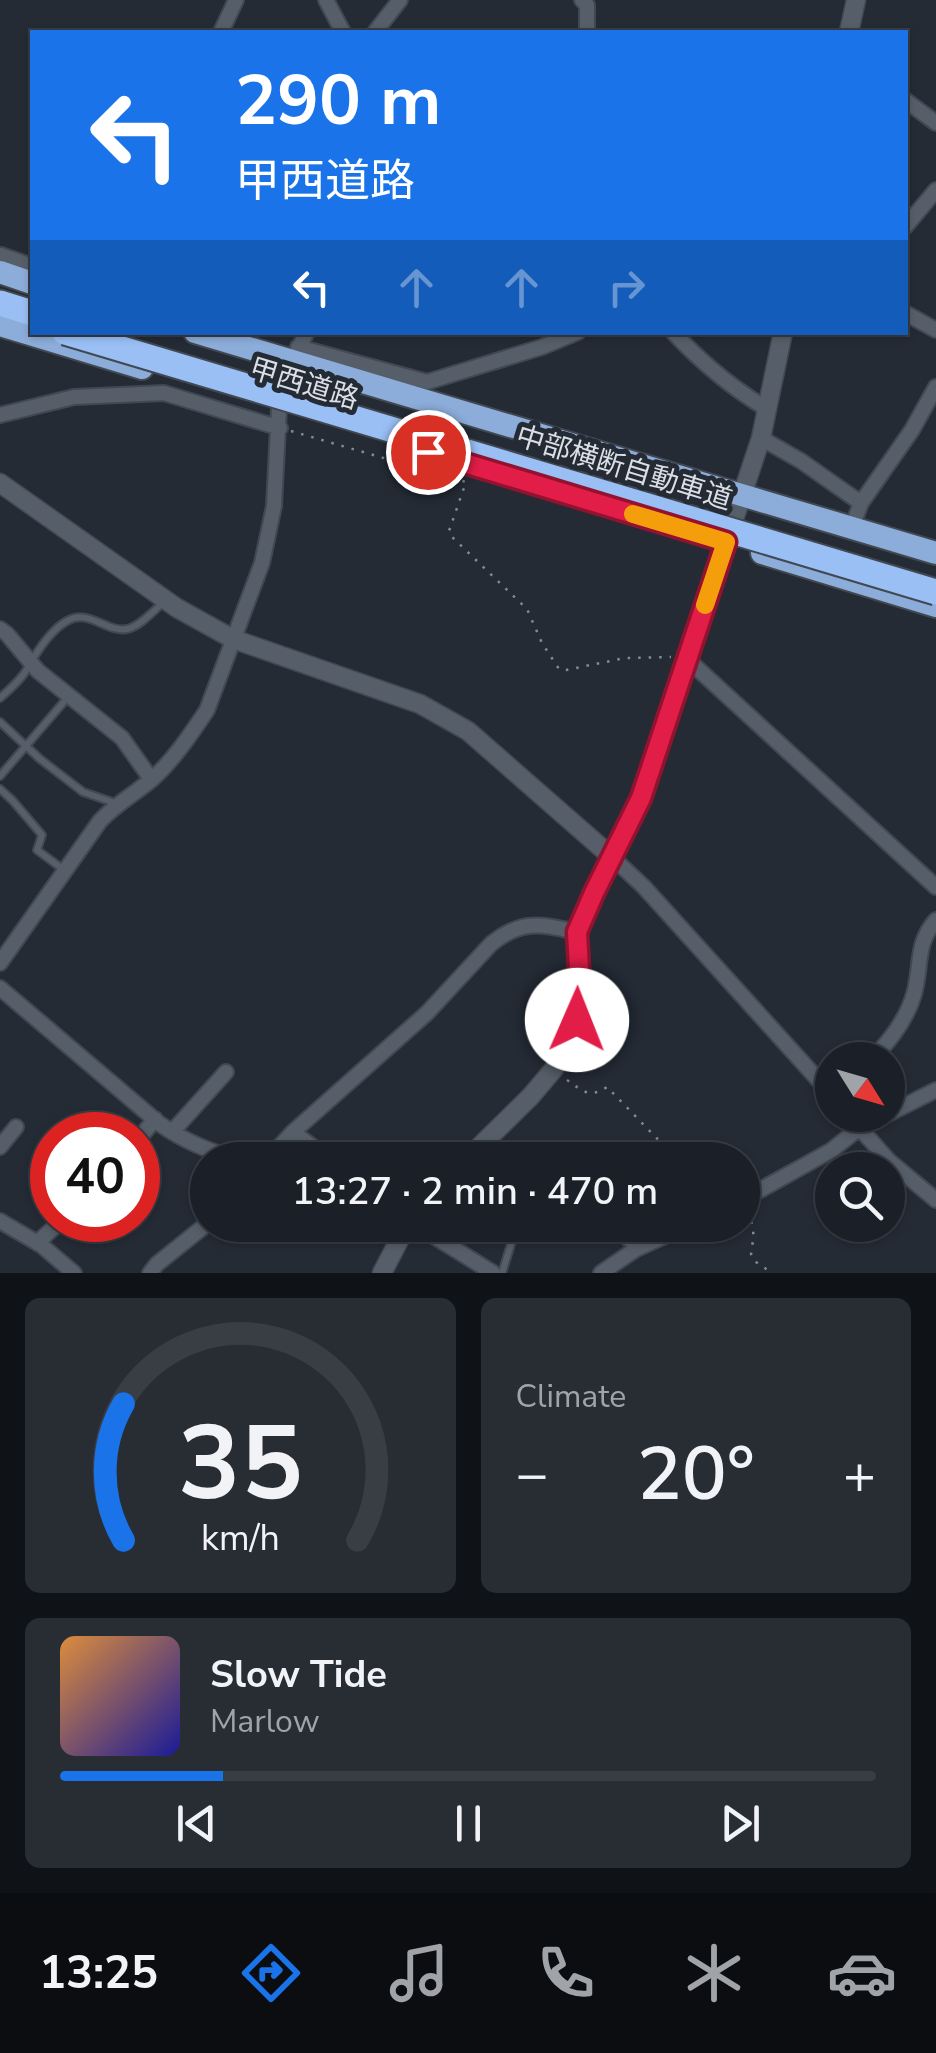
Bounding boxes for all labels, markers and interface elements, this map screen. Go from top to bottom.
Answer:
text: 290 m [235,53,441,149]
icon: left [70,70,200,200]
text: 甲西道路 [235,151,415,212]
icon: left [284,260,339,315]
icon: ahead [389,260,444,315]
icon: ahead [494,260,549,315]
icon: right [599,260,654,315]
street label: 甲西道路 [245,349,363,419]
pin [386,410,471,495]
street label: 中部横断自動車道 [511,417,737,519]
icon: arrive [401,425,456,480]
position arrow [525,968,629,1072]
north arrow [815,1042,905,1132]
map controls [815,1042,905,1242]
speed limit sign: 40 [30,1112,160,1242]
button: search [815,1152,905,1242]
text: 13:27 · 2 min · 470 m [292,1166,658,1217]
text: Climate [516,1375,626,1418]
text: 35 [178,1393,303,1535]
text: 20° [637,1423,755,1525]
text: − [516,1437,549,1512]
text: + [843,1437,876,1512]
text: km/h [201,1514,280,1563]
text: Slow Tide [210,1649,387,1700]
text: Marlow [210,1700,320,1743]
icon: previous [169,1796,224,1851]
icon: pause [441,1796,496,1851]
icon: next [713,1796,768,1851]
icon: directions [236,1938,306,2008]
icon: music [384,1938,454,2008]
icon: phone [531,1938,601,2008]
icon: climate [679,1938,749,2008]
icon: car [827,1938,897,2008]
text: 13:25 [39,1943,158,2004]

